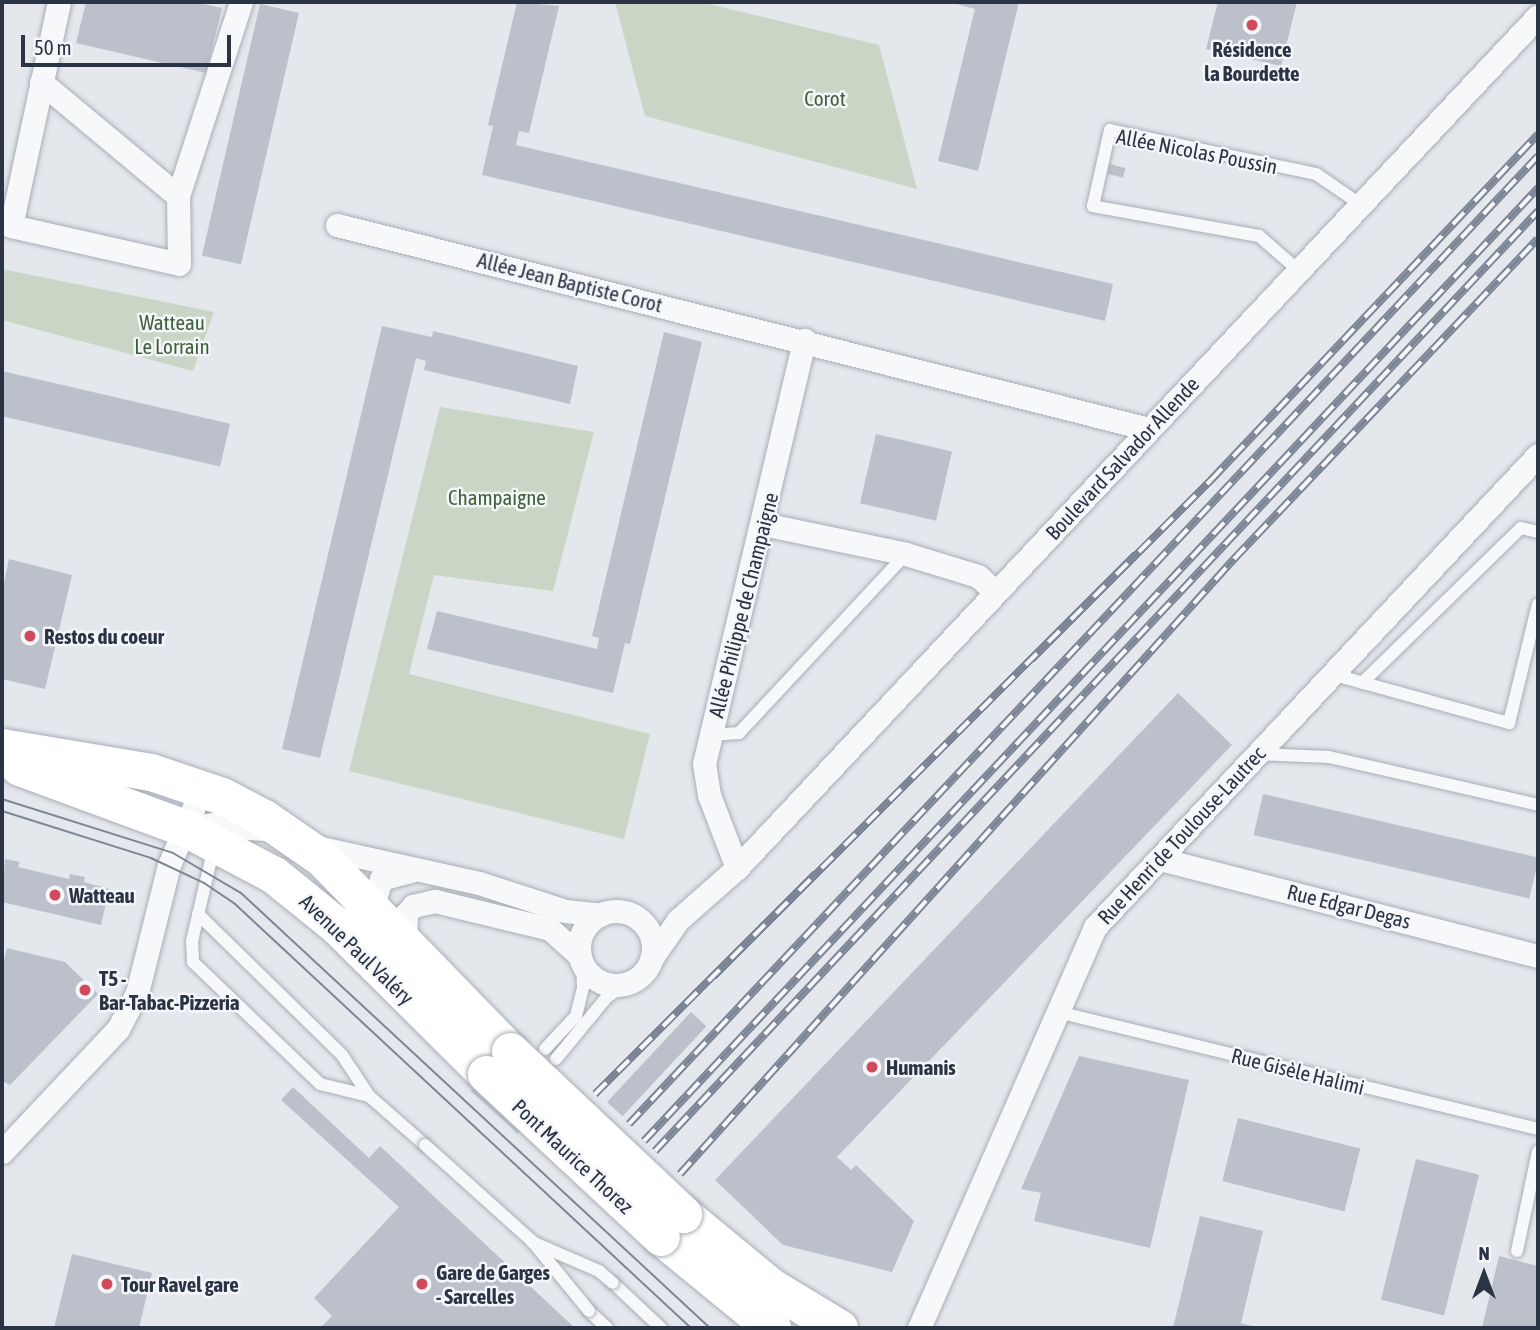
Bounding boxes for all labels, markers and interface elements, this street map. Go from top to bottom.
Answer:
marker: Résidence la Bourdette [1244,17,1260,33]
scale bar [24,21,234,65]
text: 50 m [34,35,72,59]
place label: Résidence la Bourdette [1204,36,1300,86]
park label: Corot [804,85,846,111]
street label: Allée Nicolas Poussin [1114,123,1280,179]
street label: Allée Jean Baptiste Corot [475,247,665,317]
park label: Watteau Le Lorrain [134,309,210,359]
street label: Boulevard Salvador Allende [1040,371,1204,545]
park label: Champaigne [448,484,546,510]
street label: Allée Philippe de Champaigne [703,490,783,720]
place label: Restos du coeur [44,623,164,649]
marker: Restos du coeur [22,628,38,644]
street label: Rue Henri de Toulouse-Lautrec [1092,741,1270,929]
street label: Rue Edgar Degas [1285,878,1413,934]
place label: Watteau [69,882,135,908]
marker: Watteau [47,887,63,903]
street label: Avenue Paul Valéry [295,888,419,1010]
place label: T5 - Bar-Tabac-Pizzeria [99,965,240,1015]
marker: T5 - Bar-Tabac-Pizzeria [77,982,93,998]
street label: Rue Gisèle Halimi [1229,1042,1367,1100]
place label: Humanis [886,1054,956,1080]
marker: Humanis [864,1059,880,1075]
street label: Pont Maurice Thorez [507,1093,639,1219]
north arrow [1449,1239,1519,1309]
text: N [1478,1242,1490,1264]
place label: Gare de Garges - Sarcelles [436,1259,550,1309]
place label: Tour Ravel gare [121,1271,239,1297]
marker: Tour Ravel gare [99,1276,115,1292]
marker: Gare de Garges - Sarcelles [414,1276,430,1292]

